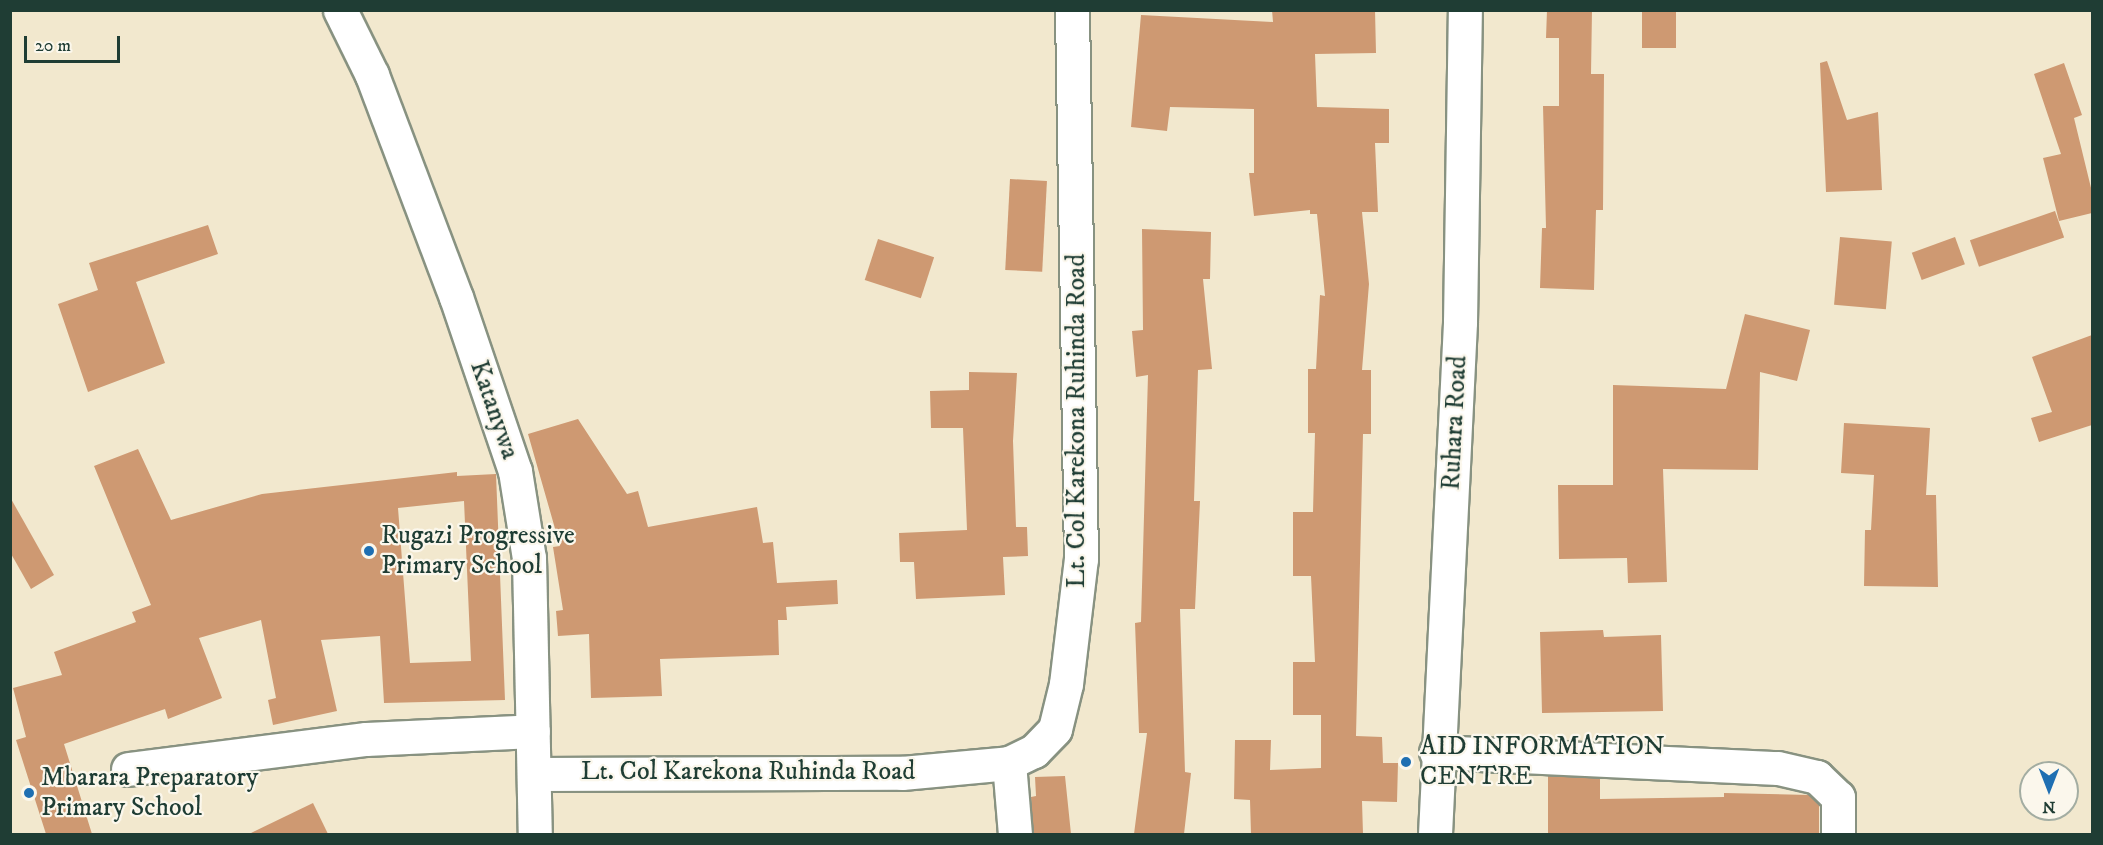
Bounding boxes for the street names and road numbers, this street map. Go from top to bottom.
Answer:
street label: Lt. Col Karekona Ruhinda Road [1061,254,1093,588]
street label: Ruhara Road [1436,355,1474,491]
street label: Katanywa [463,357,525,463]
street label: Lt. Col Karekona Ruhinda Road [581,756,915,788]

